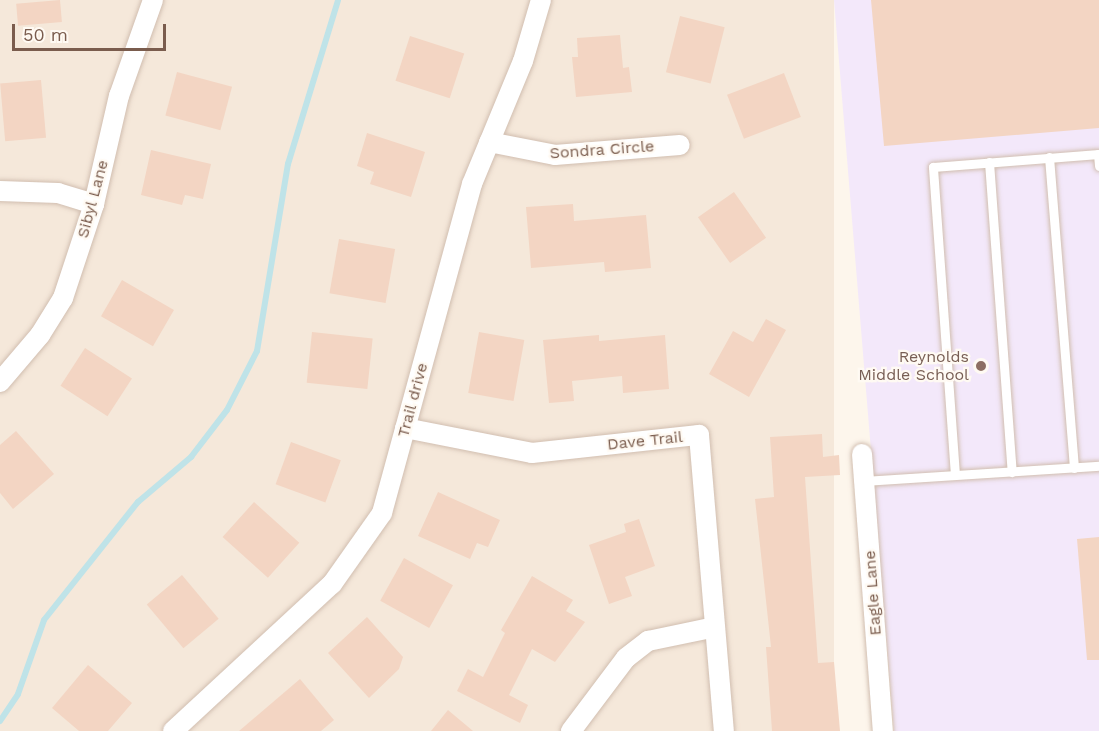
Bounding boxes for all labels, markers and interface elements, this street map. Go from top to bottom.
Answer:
scale bar [15,12,170,50]
text: 50 m [23,24,68,45]
street label: Sondra Circle [549,137,655,163]
street label: Sibyl Lane [73,158,113,240]
place label: Reynolds Middle School [858,347,969,385]
marker: Reynolds Middle School [974,359,988,373]
street label: Trail drive [394,360,432,440]
street label: Dave Trail [606,427,684,455]
street label: Eagle Lane [860,550,886,636]

